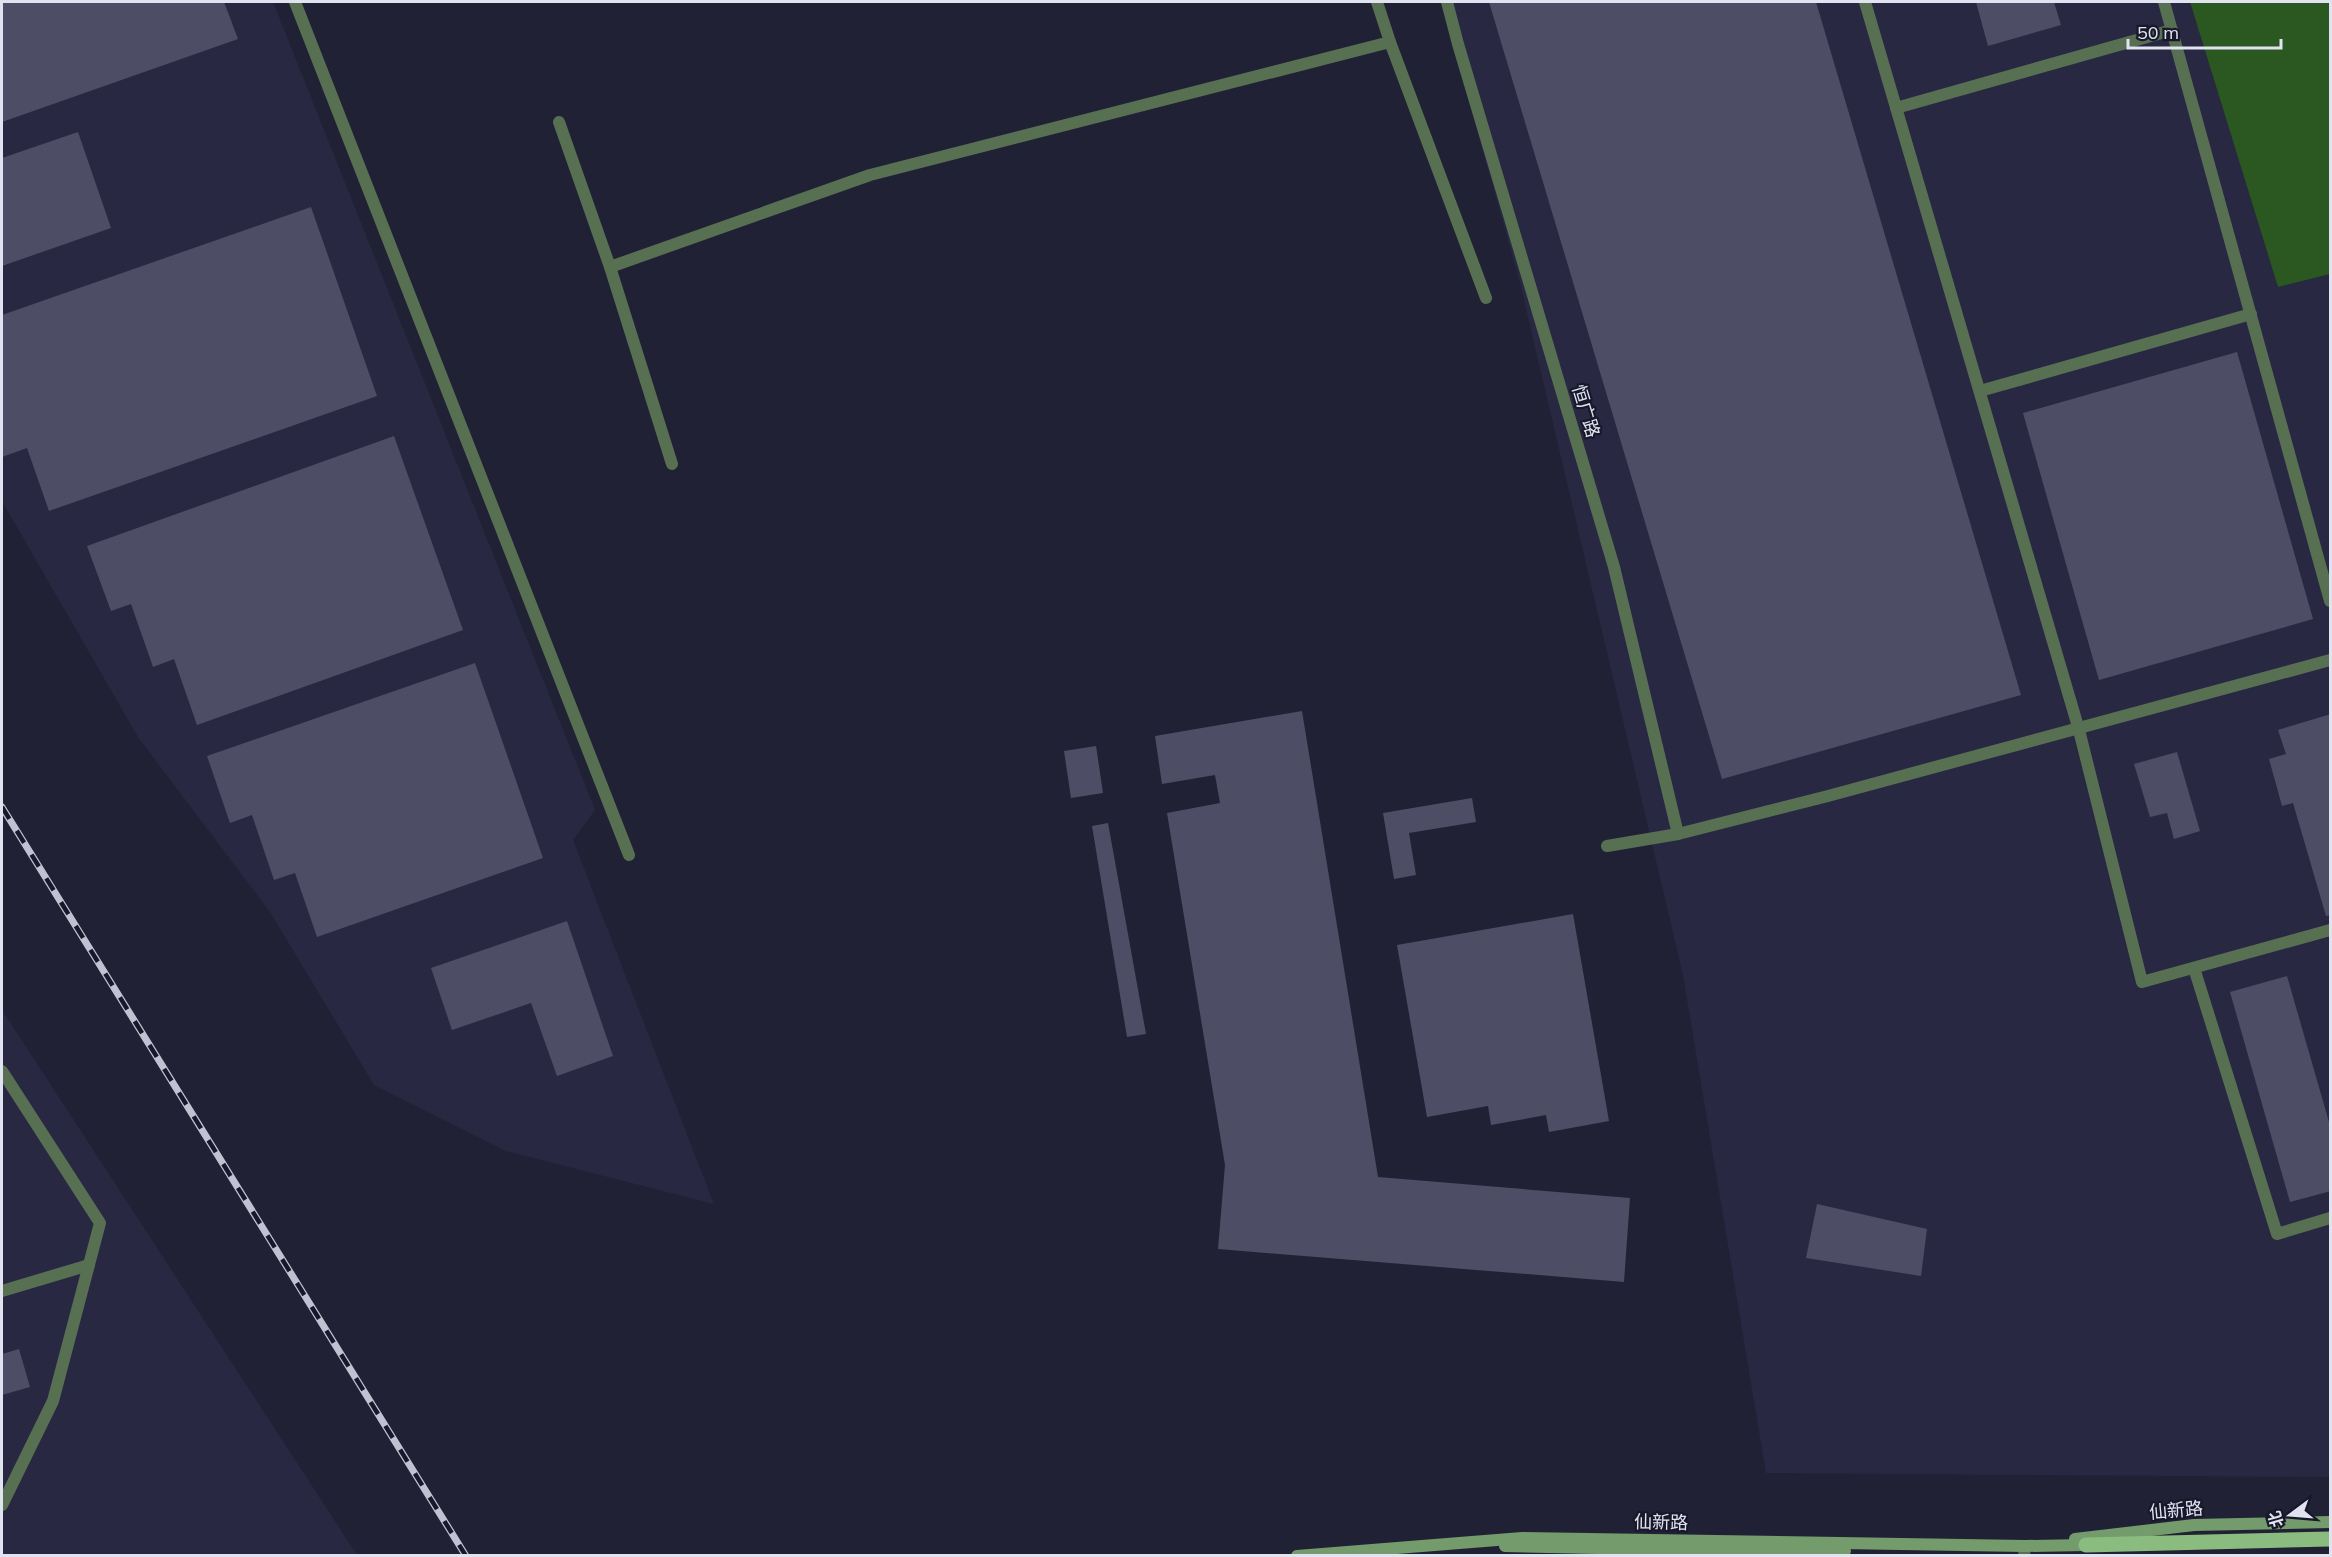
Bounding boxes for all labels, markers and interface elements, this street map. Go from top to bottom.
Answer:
scale bar [2128,12,2281,50]
text: 50 m [2137,21,2179,44]
street label: 恒广路 [1567,382,1605,440]
north arrow [2260,1485,2320,1545]
street label: 仙新路 [2148,1496,2204,1524]
text: 北 [2264,1509,2287,1530]
street label: 仙新路 [1634,1510,1688,1534]

